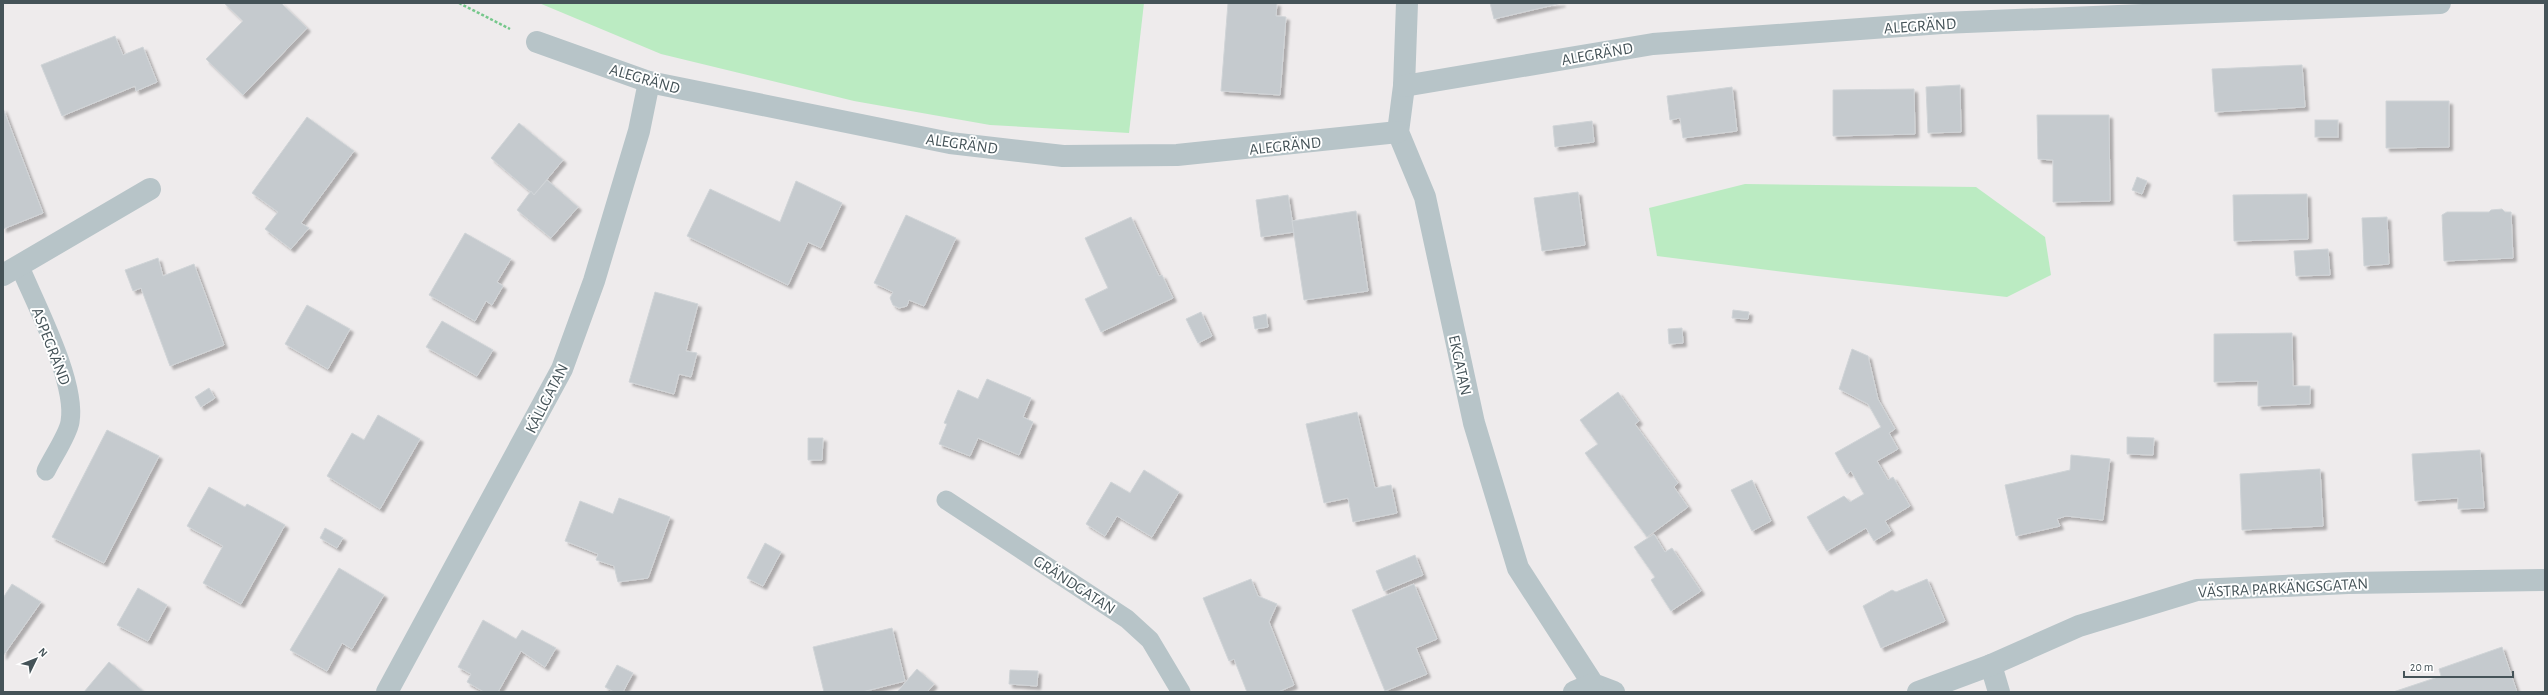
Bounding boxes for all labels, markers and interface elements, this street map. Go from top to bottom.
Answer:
street label: ALEGRÄND [1883,13,1957,37]
street label: ALEGRÄND [1560,38,1634,68]
street label: ALEGRÄND [608,59,682,97]
street label: ALEGRÄND [925,129,999,157]
street label: ALEGRÄND [1248,132,1322,158]
street label: ASPEGRÄND [29,305,75,387]
street label: EKGATAN [1446,334,1474,397]
street label: KÄLLGATAN [521,360,571,436]
street label: GRÄNDGATAN [1031,551,1119,617]
street label: VÄSTRA PARKÄNGSGATAN [2197,574,2369,600]
north arrow [16,639,56,679]
text: N [36,646,50,659]
scale bar [2404,653,2513,679]
text: 20 m [2410,661,2433,673]

